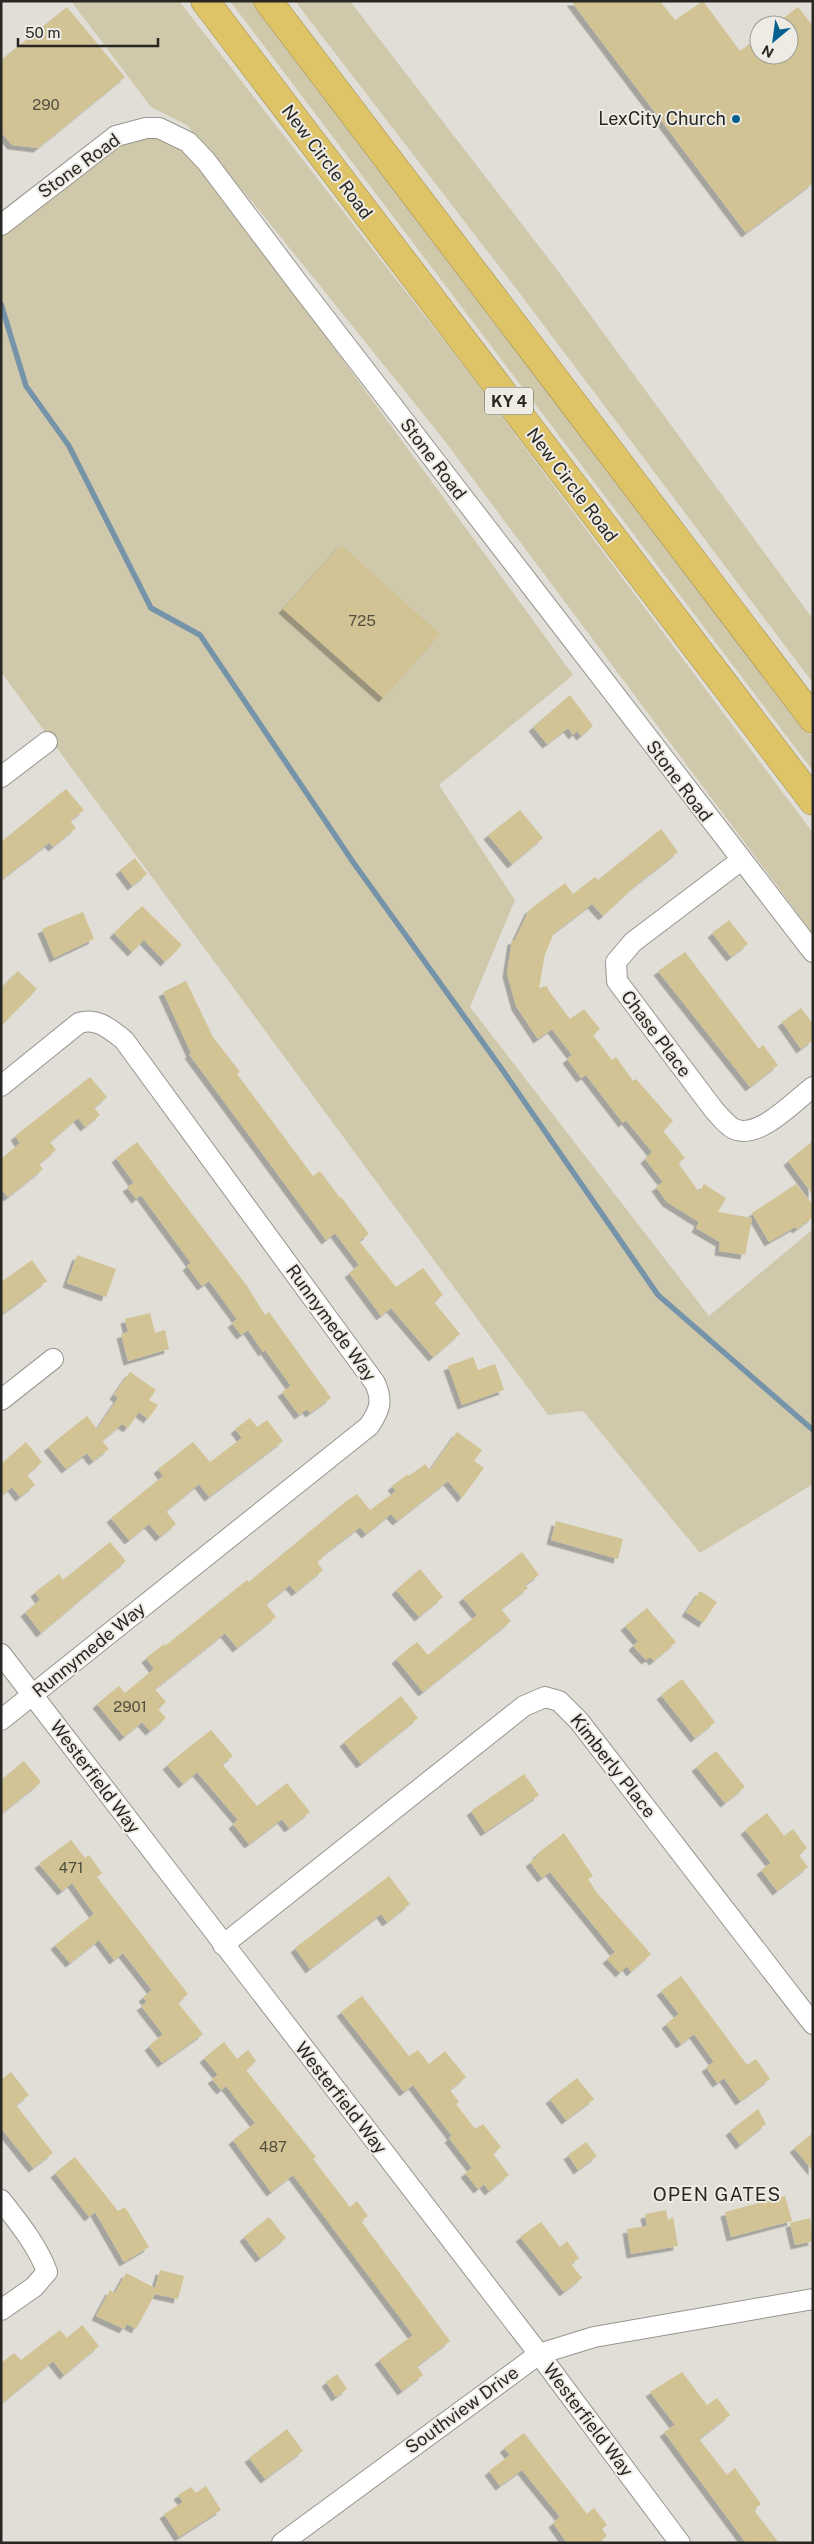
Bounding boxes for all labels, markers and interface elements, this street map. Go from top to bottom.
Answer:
scale bar [18,15,158,47]
north arrow [749,15,799,65]
text: 50 m [25,24,60,41]
text: N [759,42,776,61]
house number: 290 [32,96,60,113]
street label: New Circle Road [278,100,377,223]
place label: LexCity Church [598,108,726,129]
marker: LexCity Church [730,113,742,125]
street label: Stone Road [34,129,124,202]
road number: KY 4 [485,388,533,414]
street label: Stone Road [396,414,471,503]
street label: New Circle Road [523,423,622,546]
house number: 725 [348,612,376,629]
street label: Stone Road [642,736,717,825]
street label: Chase Place [617,986,696,1081]
street label: Runnymede Way [282,1260,381,1385]
street label: Runnymede Way [28,1598,150,1701]
house number: 2901 [113,1698,147,1715]
street label: Kimberly Place [566,1710,660,1822]
street label: Westerfield Way [46,1716,145,1838]
house number: 471 [59,1859,83,1876]
street label: Westerfield Way [291,2038,392,2158]
house number: 487 [259,2138,287,2155]
district label: OPEN GATES [653,2183,781,2205]
street label: Westerfield Way [539,2359,638,2481]
street label: Southview Drive [401,2361,522,2458]

